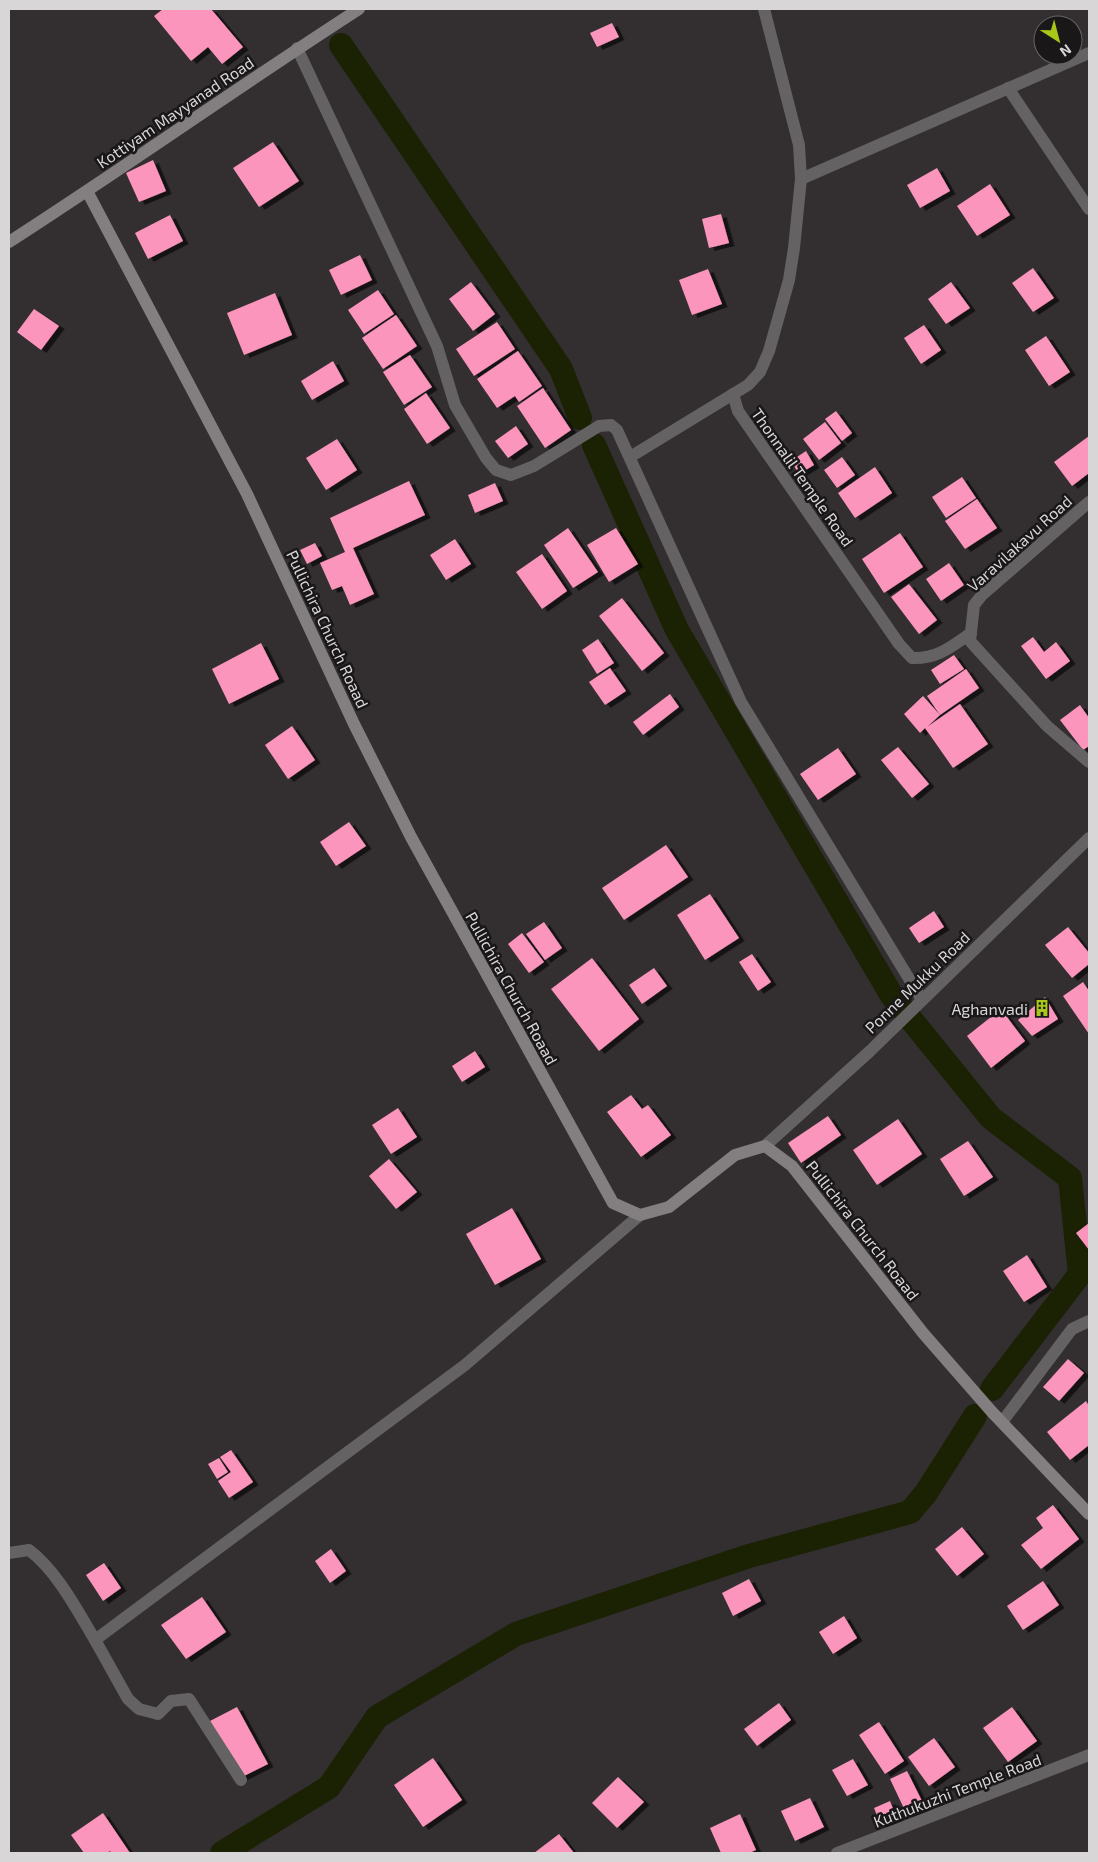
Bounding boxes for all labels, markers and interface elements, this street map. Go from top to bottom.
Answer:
north arrow [1033,15,1083,65]
text: N [1057,41,1075,61]
street label: Kottiyam Mayyanad Road [93,52,257,172]
street label: Thonnalil Temple Road [748,404,858,550]
street label: Varavilakavu Road [963,491,1075,595]
street label: Pullichira Church Roaad [283,547,373,711]
street label: Pullichira Church Roaad [462,908,562,1068]
street label: Ponne Mukku Road [861,927,973,1037]
building icon: Aghanvadi [1032,998,1052,1018]
place label: Aghanvadi [951,999,1028,1018]
street label: Pullichira Church Roaad [803,1156,923,1304]
street label: Kuthukuzhi Temple Road [870,1749,1044,1831]

